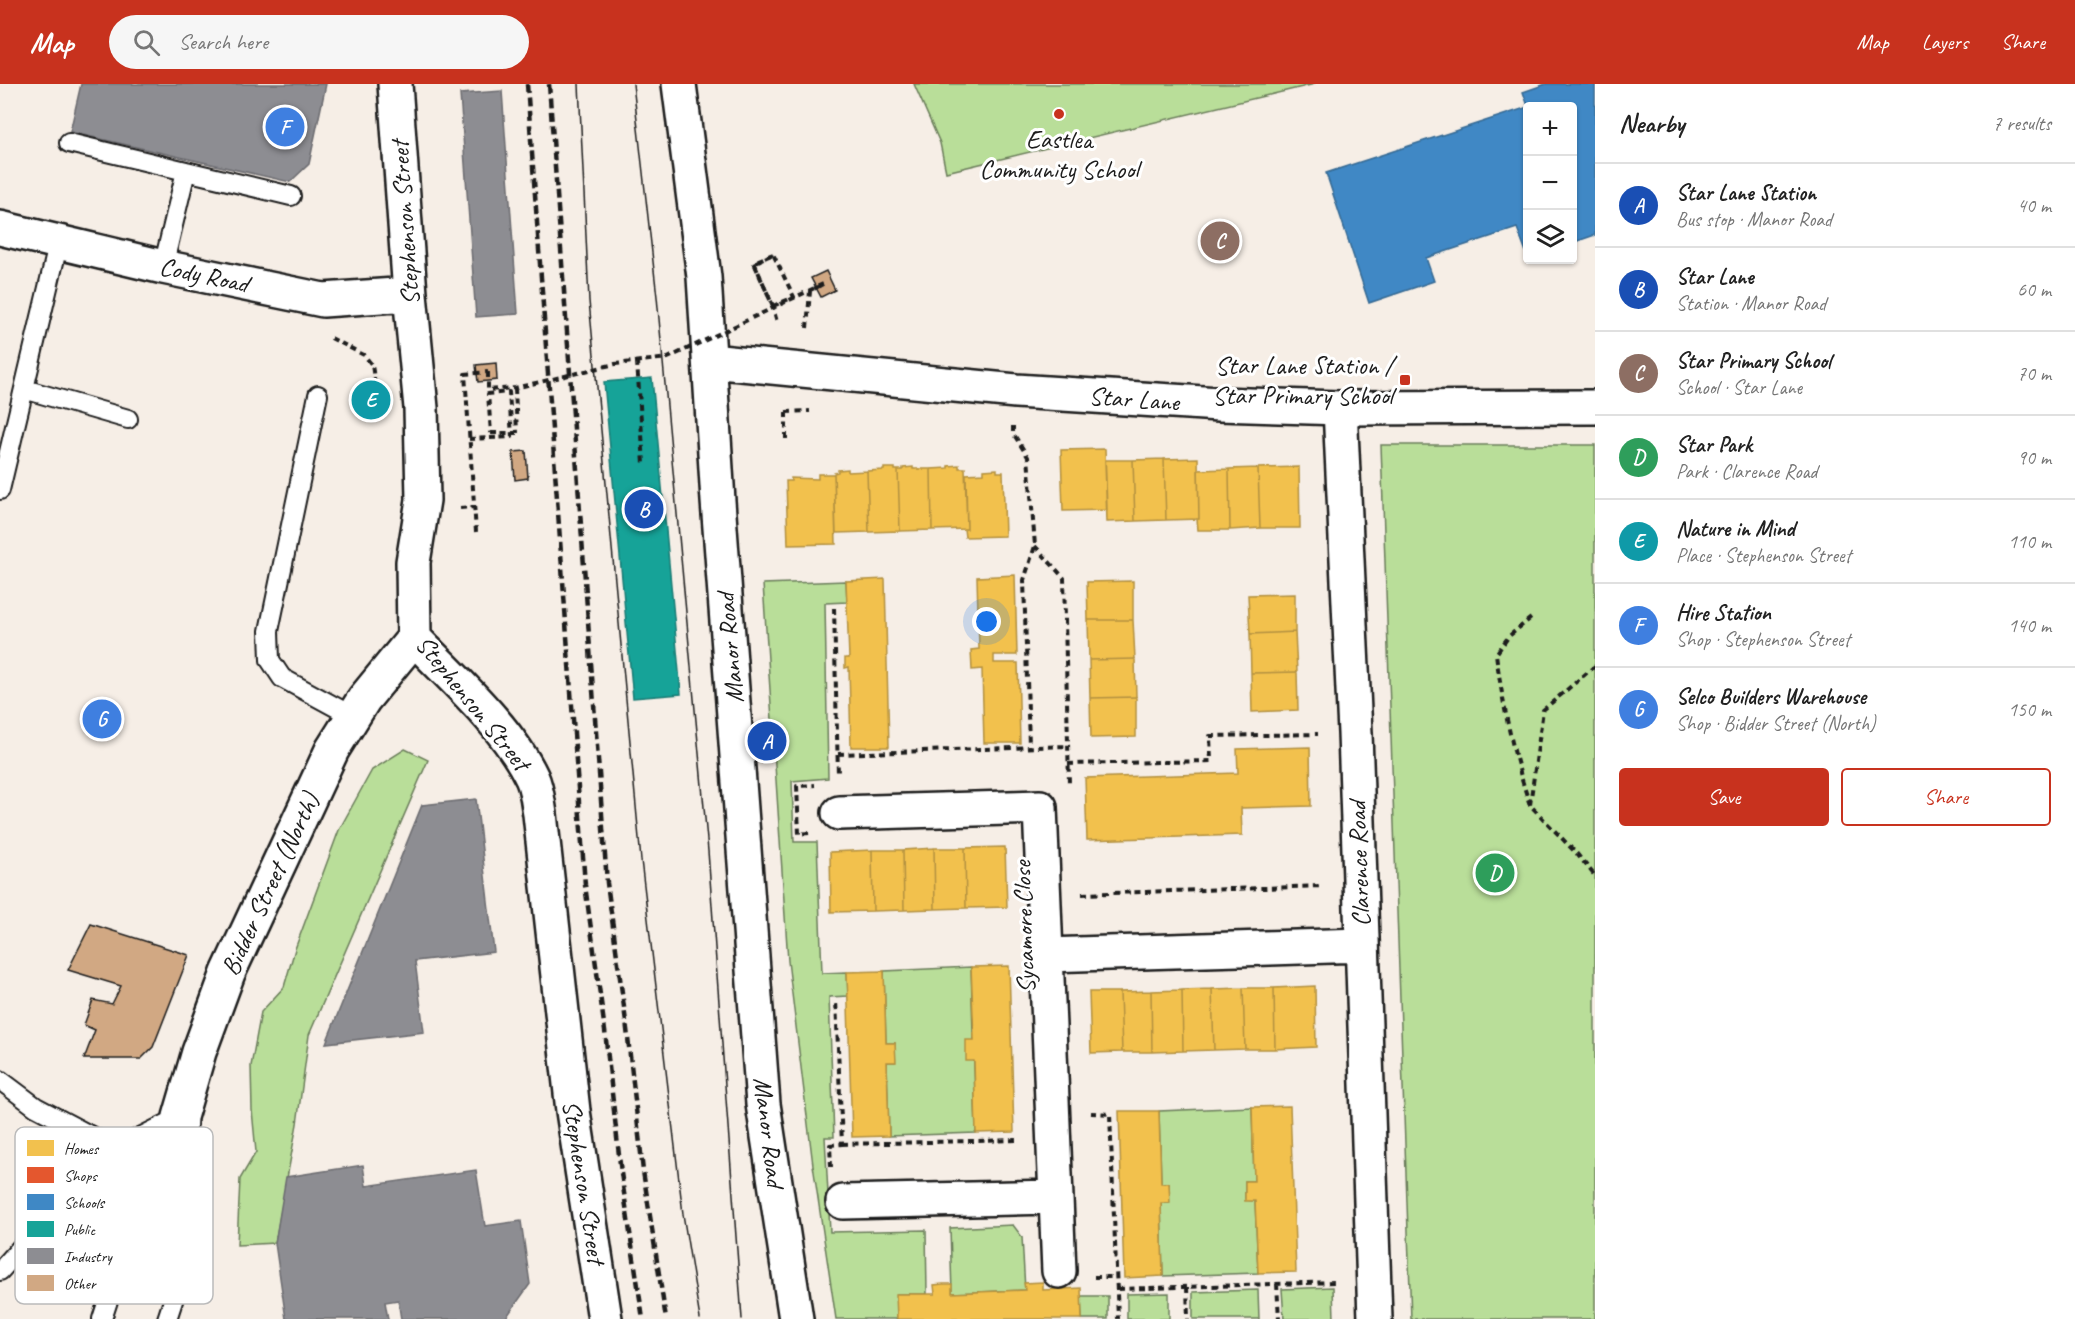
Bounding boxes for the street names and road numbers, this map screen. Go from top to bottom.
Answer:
street label: Stephenson Street [383,136,427,306]
street label: Cody Road [157,250,255,301]
street label: Star Lane [1088,379,1182,419]
street label: Manor Road [708,588,751,704]
street label: Stephenson Street [408,629,540,780]
street label: Bidder Street (North) [213,786,327,981]
street label: Clarence Road [1340,797,1378,927]
street label: Sycamore Close [1005,859,1043,994]
street label: Manor Road [746,1075,793,1193]
street label: Stephenson Street [555,1098,614,1269]

